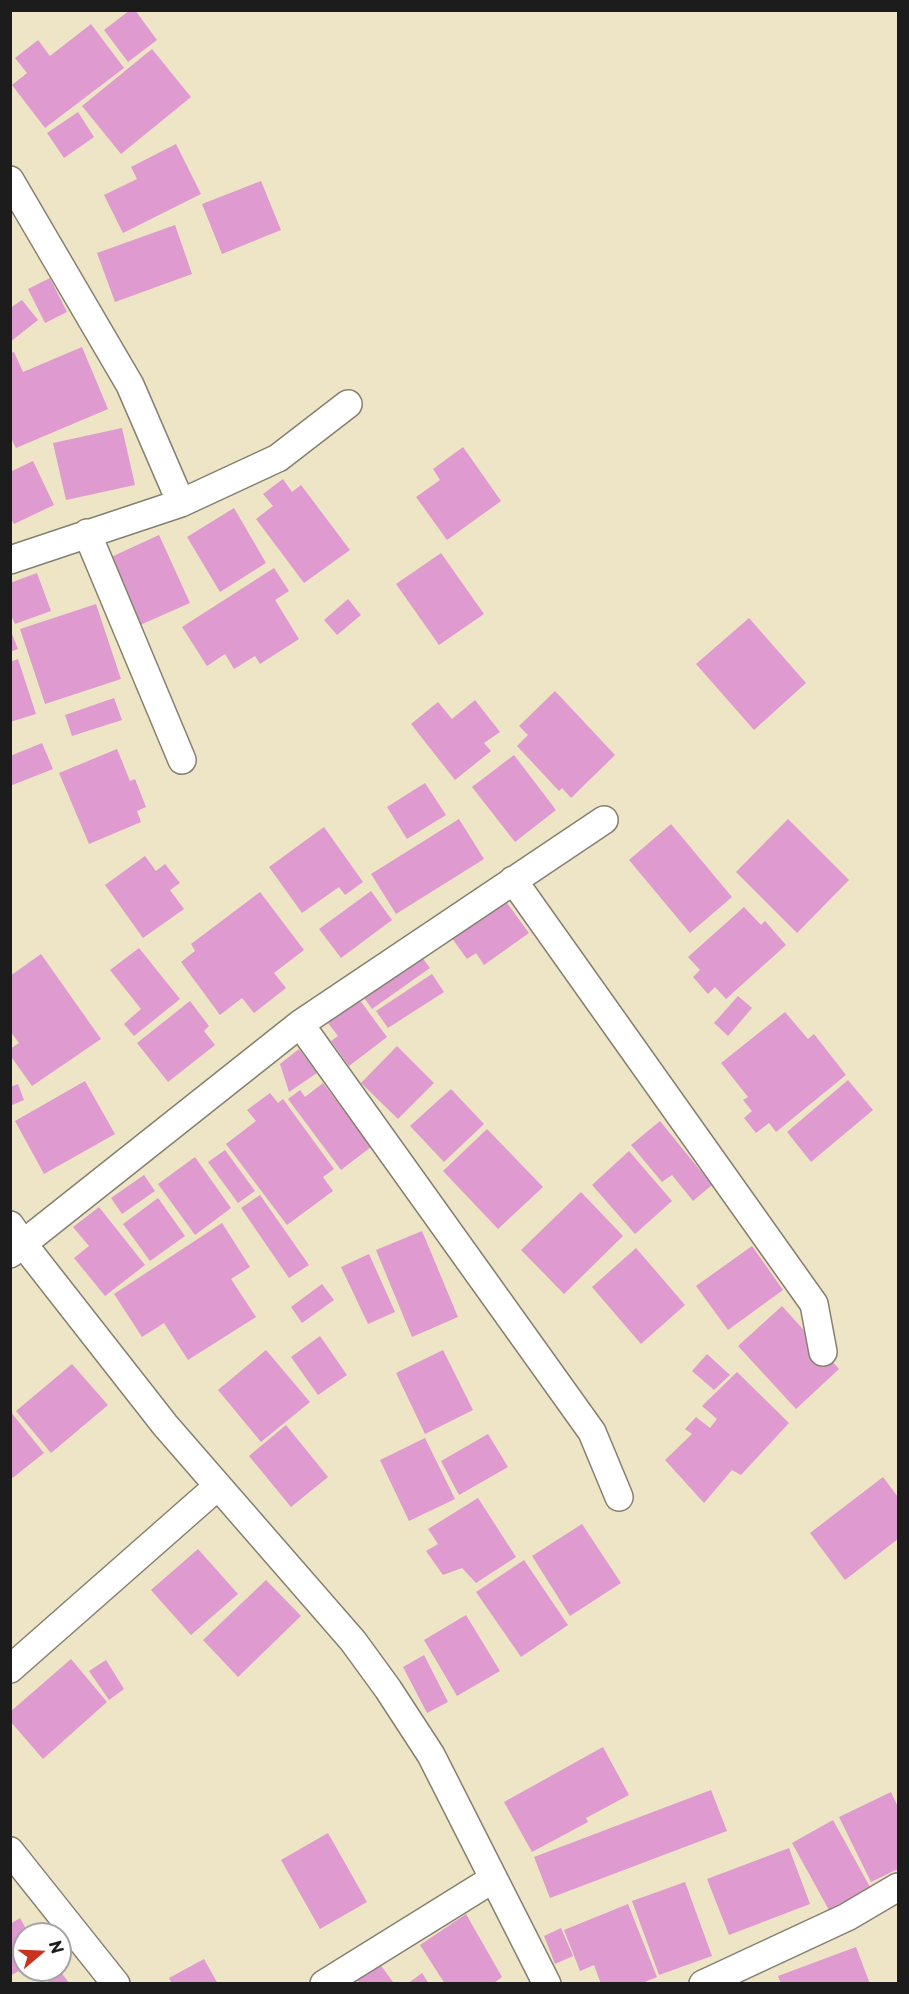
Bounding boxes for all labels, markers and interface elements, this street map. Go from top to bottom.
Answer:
north arrow [12,1922,72,1982]
text: N [44,1937,71,1957]

